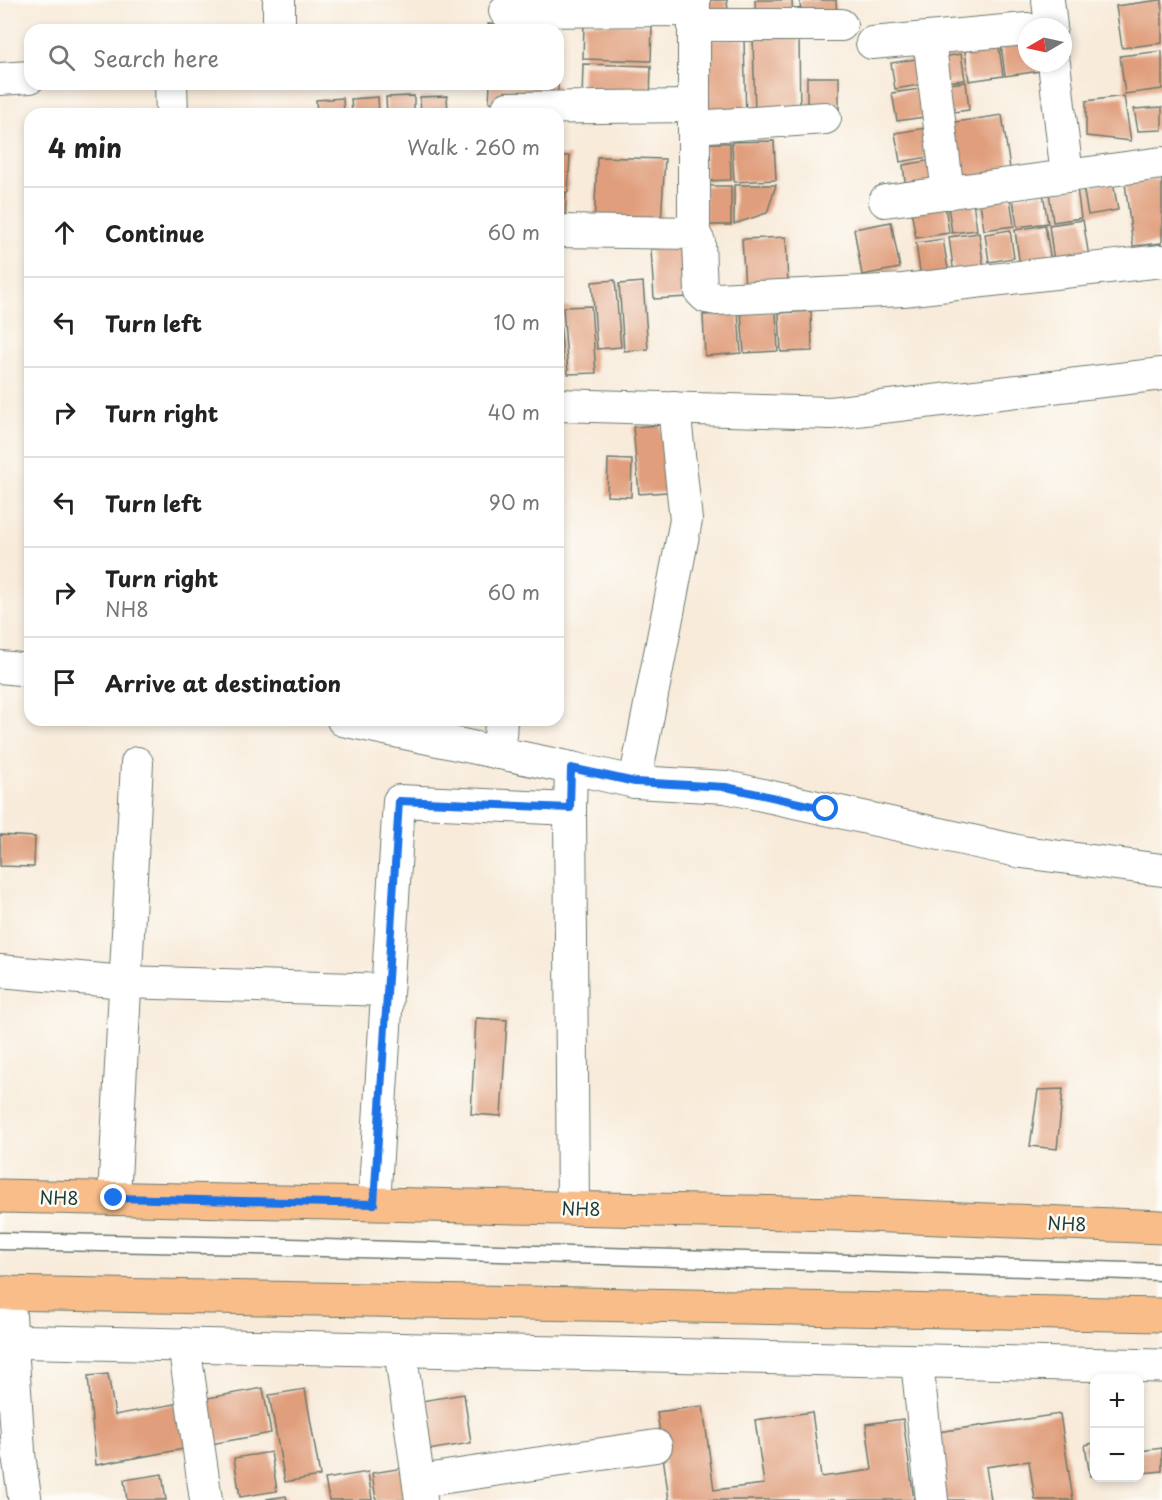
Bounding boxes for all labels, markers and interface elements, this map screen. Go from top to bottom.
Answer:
north arrow [1018,18,1072,72]
search box [24,24,564,90]
icon: search [45,41,78,74]
text: Search here [93,41,219,74]
text: 4 min [48,128,122,167]
text: Walk · 260 m [407,132,540,162]
icon: ahead [48,216,81,249]
text: Continue [105,216,204,249]
text: 60 m [488,217,540,247]
icon: left [48,306,81,339]
text: Turn left [105,306,202,339]
text: 10 m [493,307,540,337]
icon: right [48,396,81,429]
text: Turn right [105,396,218,429]
text: 40 m [488,397,540,427]
icon: left [48,486,81,519]
text: Turn left [105,486,202,519]
text: 90 m [489,487,540,517]
text: Turn right [105,561,218,594]
icon: right [48,576,81,609]
text: 60 m [488,577,540,607]
text: NH8 [105,594,149,624]
icon: arrive [48,666,81,699]
text: Arrive at destination [105,666,341,699]
route start [812,795,838,821]
street label: NH8 [39,1183,79,1211]
route end [100,1184,126,1210]
street label: NH8 [561,1194,601,1222]
street label: NH8 [1047,1209,1087,1237]
map controls [1090,1374,1144,1482]
button: + [1090,1374,1144,1428]
button: − [1090,1428,1144,1482]

